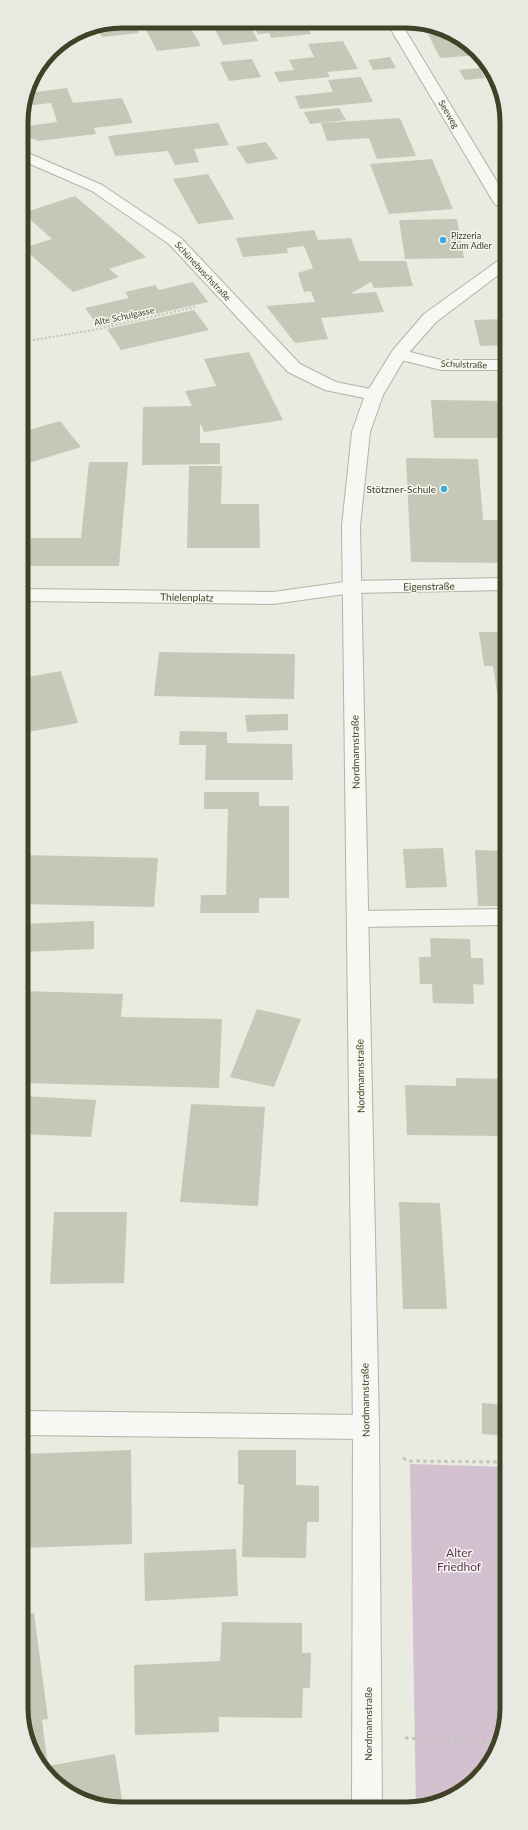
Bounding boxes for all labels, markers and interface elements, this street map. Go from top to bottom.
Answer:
street label: Seeweg [436,98,462,130]
place label: Pizzeria Zum Adler [451,230,493,251]
marker: Pizzeria Zum Adler [438,235,448,245]
street label: Schünebuschstraße [173,239,233,303]
street label: Alte Schulgasse [93,304,155,328]
street label: Schulstraße [441,358,487,370]
place label: Stötzner-Schule [367,483,436,495]
marker: Stötzner-Schule [439,484,449,494]
street label: Eigenstraße [403,580,455,592]
street label: Thielenplatz [160,591,214,603]
street label: Nordmannstraße [348,715,362,789]
street label: Nordmannstraße [353,1039,367,1113]
street label: Nordmannstraße [358,1363,372,1437]
park label: Alter Friedhof [437,1545,482,1574]
street label: Nordmannstraße [362,1687,374,1761]

